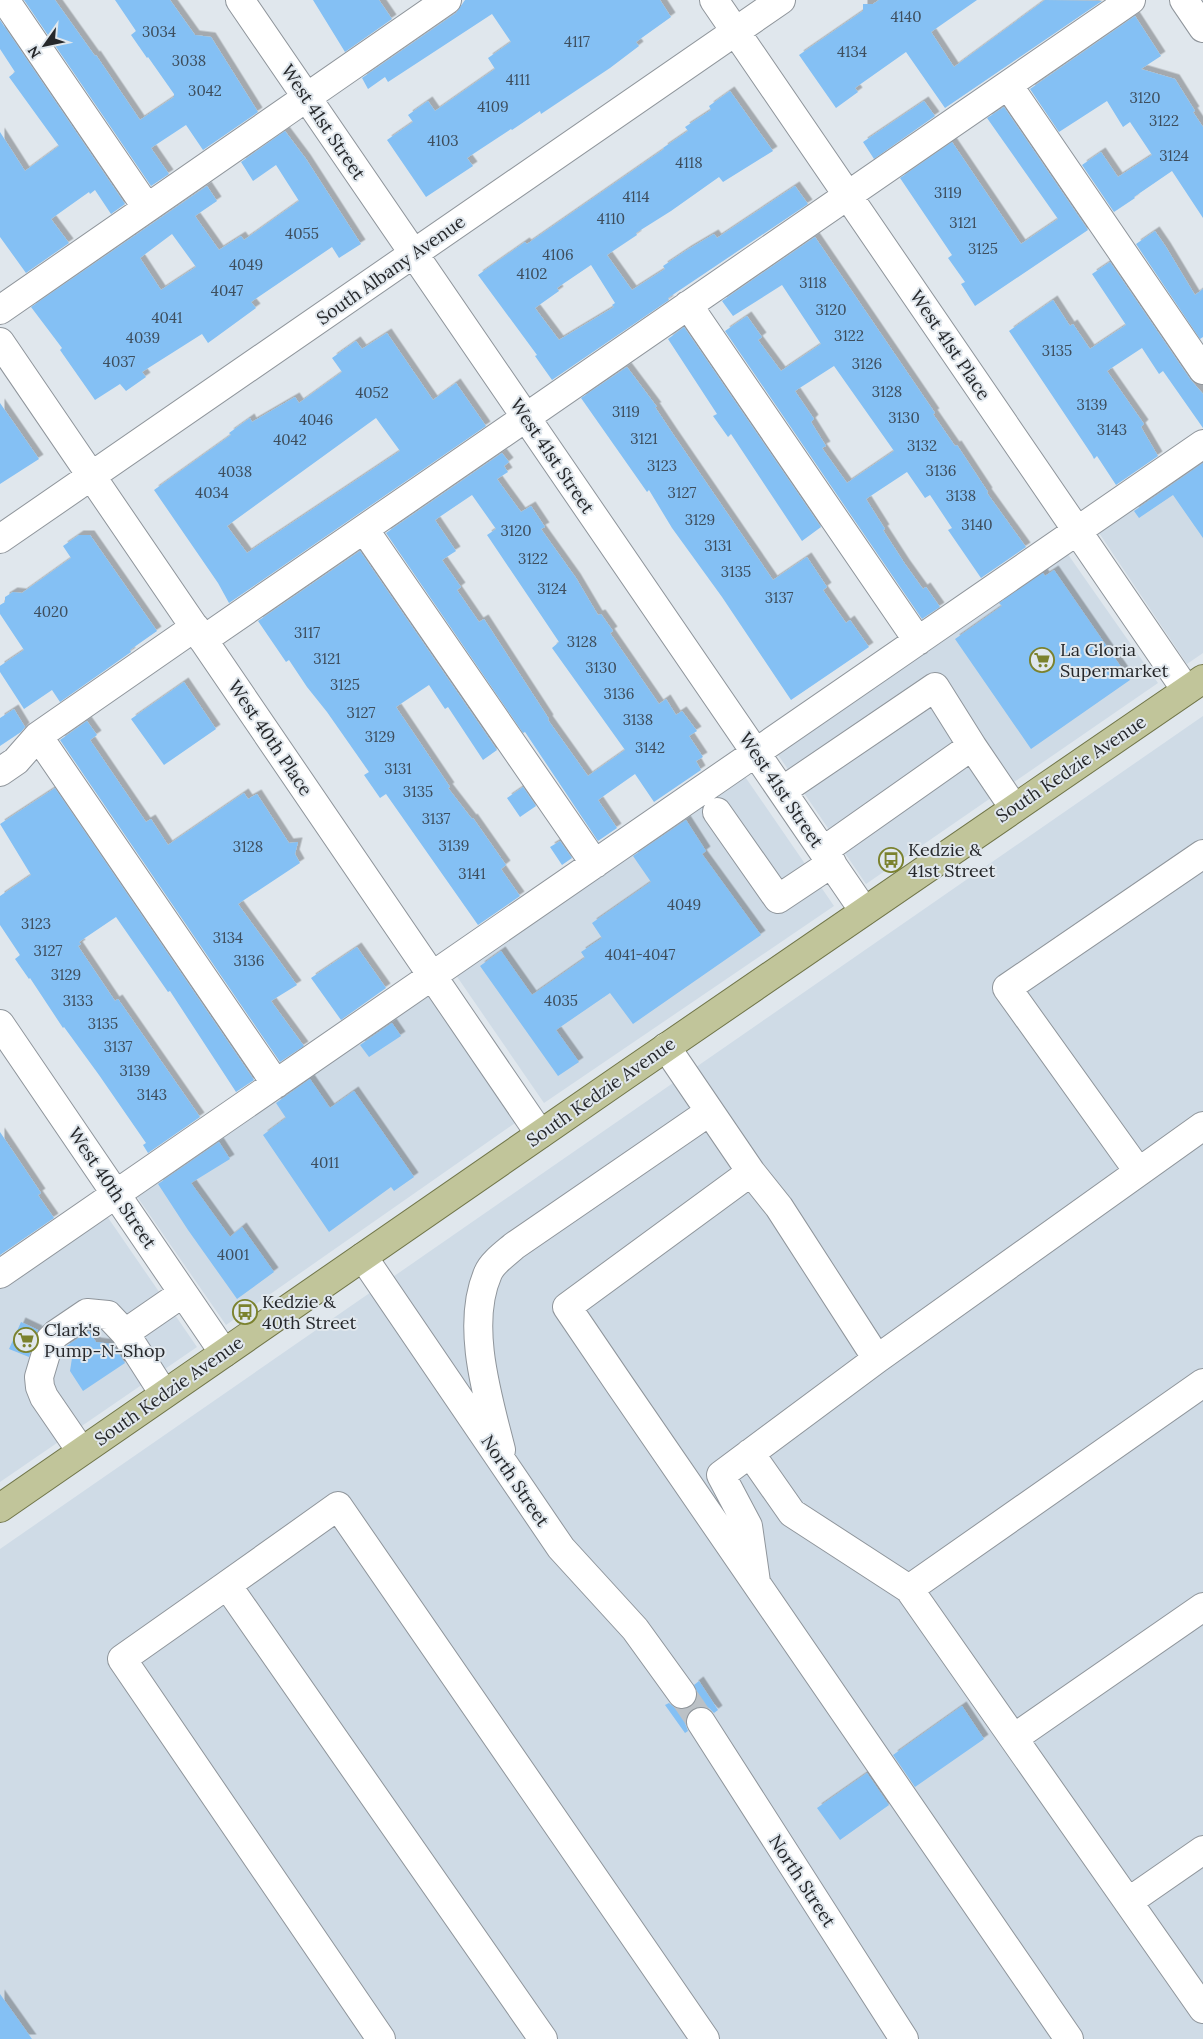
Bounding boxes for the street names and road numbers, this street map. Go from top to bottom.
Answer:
street label: West 41st Street [276,60,371,184]
street label: South Albany Avenue [312,210,470,329]
street label: West 41st Place [905,285,996,404]
street label: West 41st Street [505,394,600,518]
street label: West 40th Place [223,675,318,800]
street label: South Kedzie Avenue [991,710,1150,827]
street label: West 41st Street [734,728,829,852]
street label: South Kedzie Avenue [522,1031,680,1152]
street label: West 40th Street [63,1123,162,1253]
street label: South Kedzie Avenue [90,1330,248,1451]
street label: North Street [476,1431,554,1531]
street label: North Street [764,1830,841,1931]

